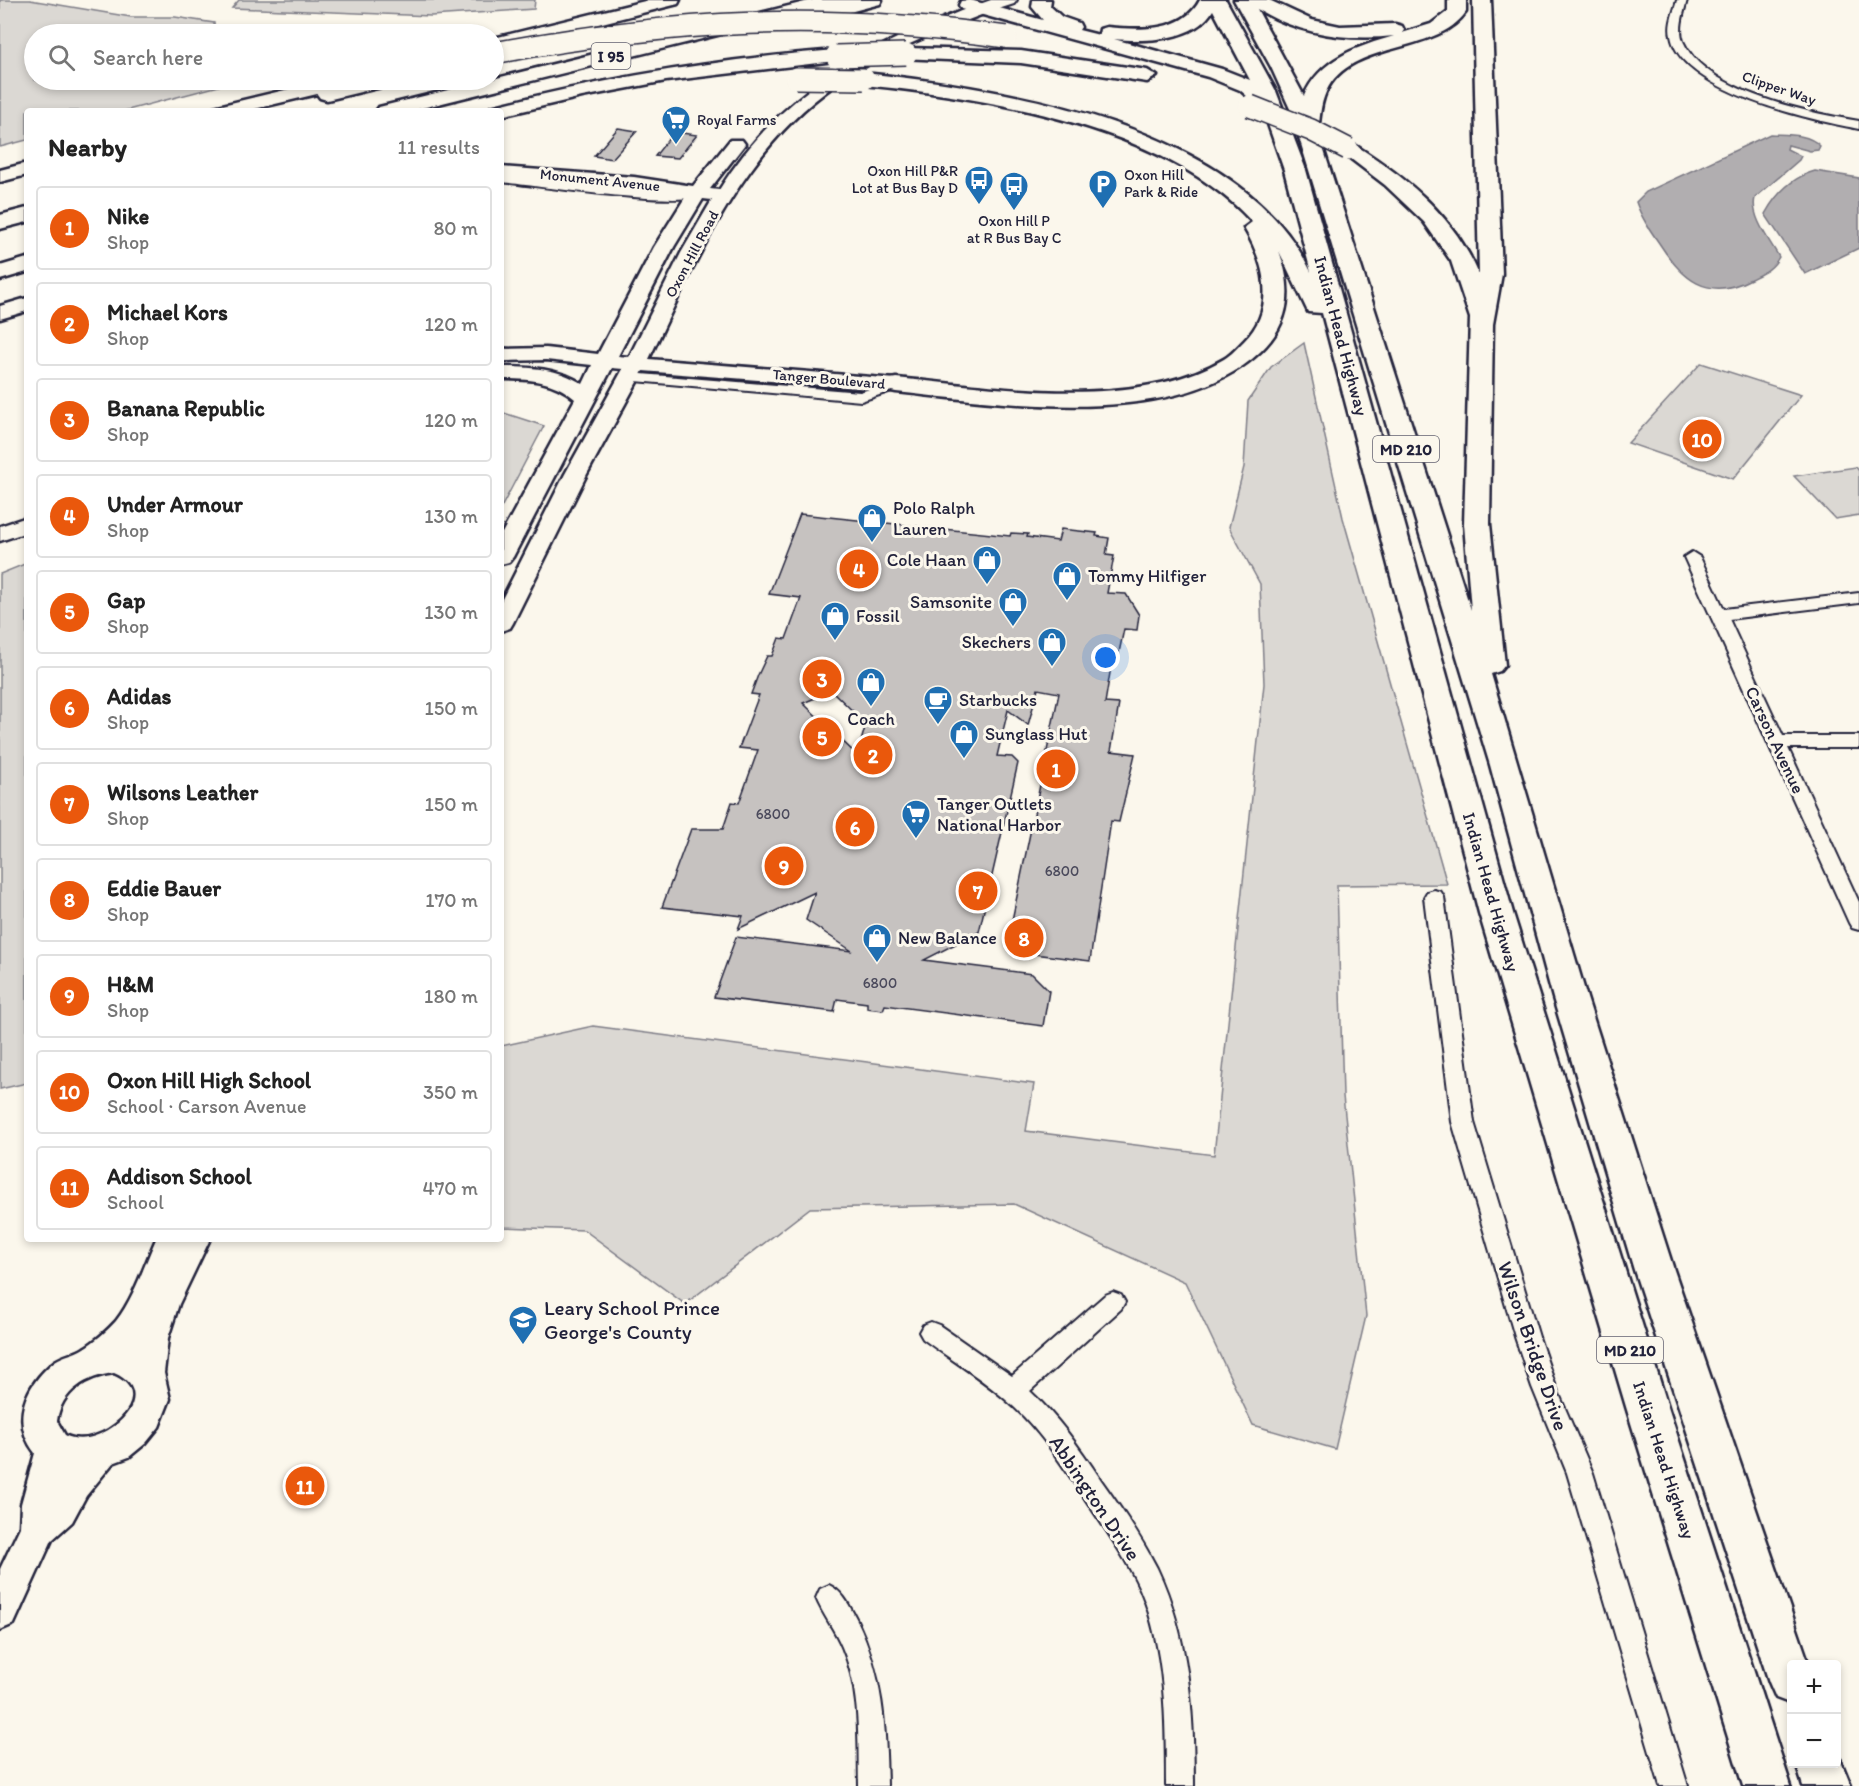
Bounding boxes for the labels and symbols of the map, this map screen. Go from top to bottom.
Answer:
road number: I 95 [592,43,630,69]
street label: Clipper Way [1740,67,1818,109]
supermarket icon: Royal Farms [660,104,692,146]
place label: Royal Farms [697,111,777,129]
place label: Oxon Hill P&R Lot at Bus Bay D [852,162,958,197]
bus stop icon: Oxon Hill P&R Lot at Bus Bay D [963,164,995,206]
street label: Monument Avenue [539,165,661,195]
place label: Oxon Hill Park & Ride [1124,166,1198,201]
parking icon: Oxon Hill Park & Ride [1087,168,1119,210]
bus stop icon: Oxon Hill P at R Bus Bay C [998,170,1030,212]
street label: Oxon Hill Road [662,207,722,301]
place label: Oxon Hill P at R Bus Bay C [967,212,1062,247]
street label: Indian Head Highway [1309,254,1373,419]
street label: Tanger Boulevard [772,365,887,393]
pin: 10 [1682,416,1722,462]
road number: MD 210 [1373,436,1439,462]
place label: Polo Ralph Lauren [893,497,975,540]
shop icon: Polo Ralph Lauren [856,502,888,544]
shop icon: Cole Haan [971,544,1003,586]
pin: 4 [840,546,878,592]
place label: Cole Haan [887,549,966,571]
shop icon: Tommy Hilfiger [1051,560,1083,602]
place label: Tommy Hilfiger [1088,565,1207,587]
shop icon: Samsonite [997,586,1029,628]
place label: Samsonite [910,591,992,613]
shop icon: Fossil [819,600,851,642]
place label: Fossil [856,605,900,627]
shop icon: Skechers [1036,626,1068,668]
place label: Skechers [962,631,1031,653]
your location [1091,643,1120,672]
pin: 3 [802,656,842,702]
shop icon: Coach [855,666,887,708]
street label: Carson Avenue [1741,683,1809,797]
cafe icon: Starbucks [922,684,954,726]
place label: Starbucks [959,689,1037,711]
place label: Coach [847,708,895,730]
pin: 5 [802,714,842,760]
shop icon: Sunglass Hut [948,718,980,760]
place label: Sunglass Hut [985,723,1088,745]
pin: 2 [854,732,892,777]
pin: 1 [1036,746,1076,792]
place label: Tanger Outlets National Harbor [937,793,1062,836]
supermarket icon: Tanger Outlets National Harbor [900,798,932,840]
pin: 6 [836,804,874,850]
house number: 6800 [756,805,790,823]
street label: Indian Head Highway [1458,810,1524,975]
pin: 9 [764,844,804,888]
house number: 6800 [1045,862,1079,880]
pin: 7 [958,868,998,914]
pin: 8 [1004,916,1044,960]
shop icon: New Balance [861,922,893,964]
place label: New Balance [898,927,997,949]
house number: 6800 [863,974,897,992]
street label: Wilson Bridge Drive [1493,1258,1574,1434]
place label: Leary School Prince George's County [544,1295,720,1344]
school or university icon: Leary School Prince George's County [507,1304,539,1346]
road number: MD 210 [1597,1337,1663,1363]
street label: Indian Head Highway [1628,1378,1700,1542]
street label: Abbington Drive [1044,1430,1147,1565]
pin: 11 [286,1464,324,1508]

